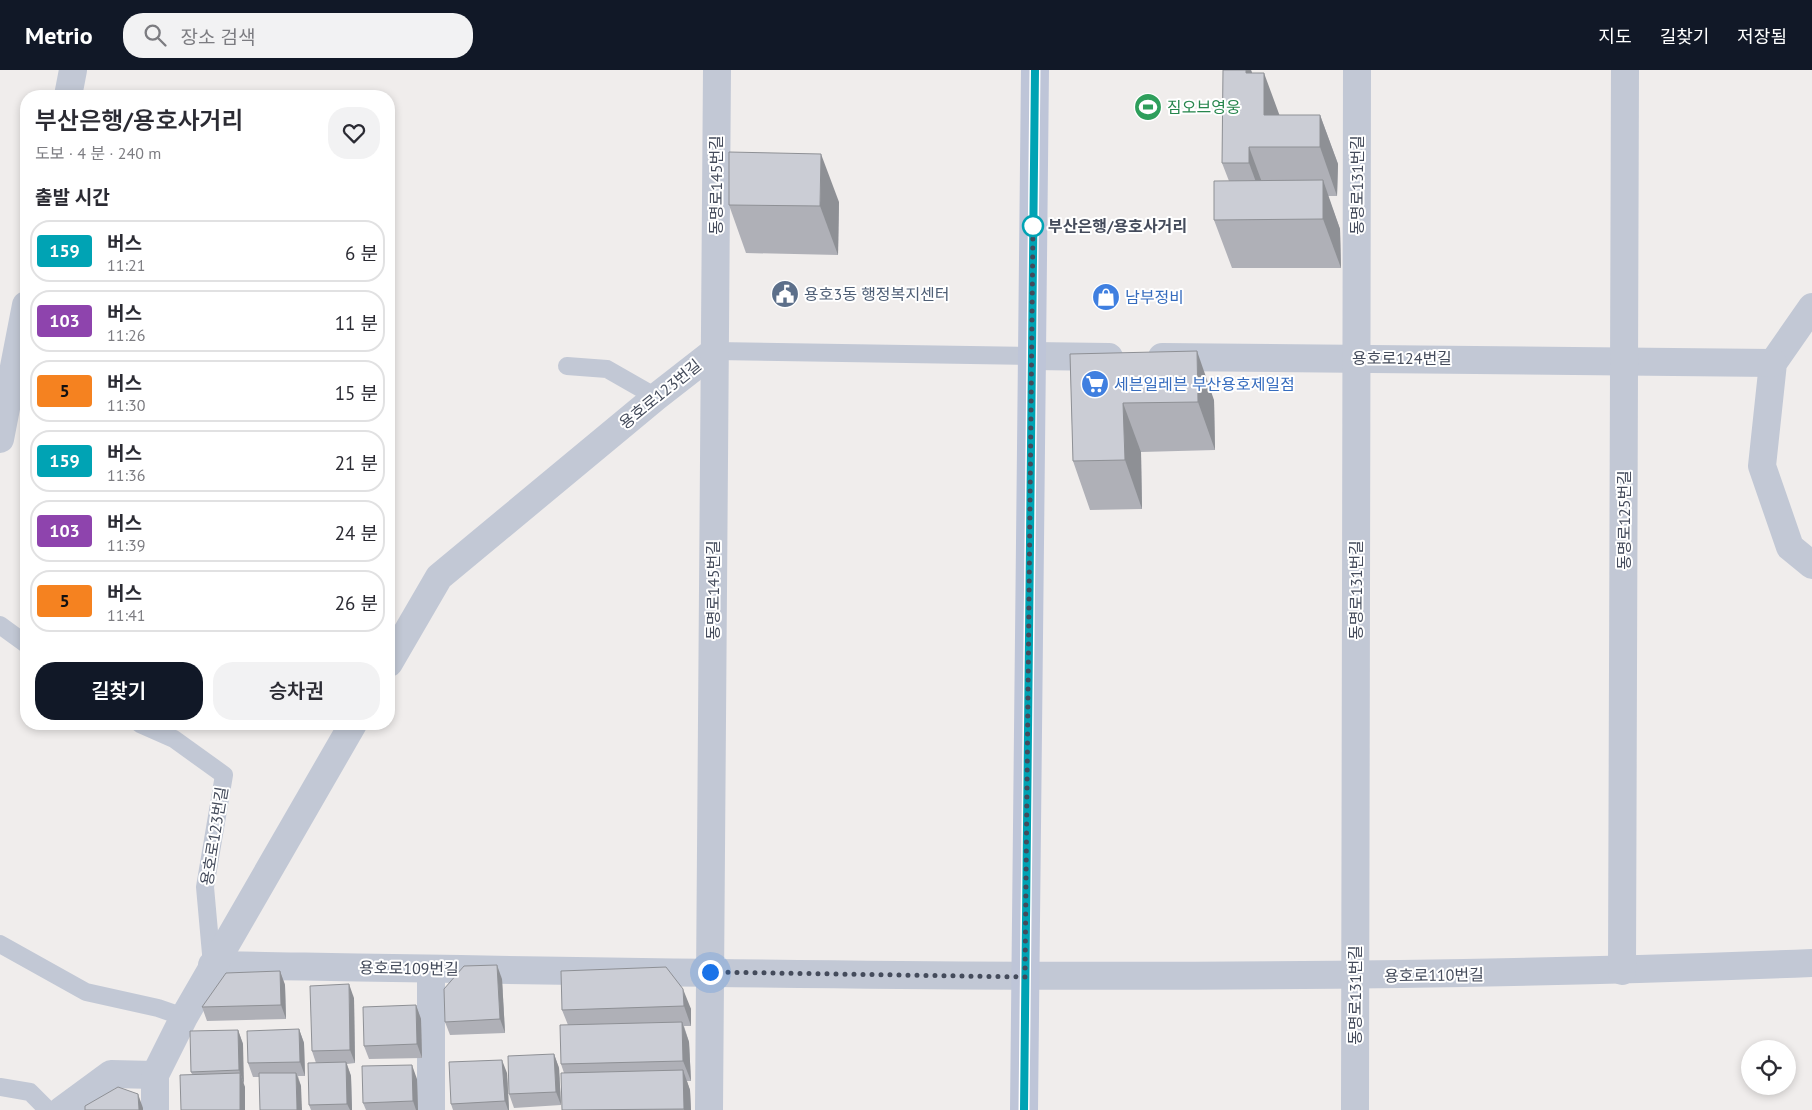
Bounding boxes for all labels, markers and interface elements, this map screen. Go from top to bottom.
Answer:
search box [123,13,473,58]
text: Metrio [25,20,93,51]
icon: search [141,21,169,49]
text: 장소 검색 [181,25,256,49]
text: 지도 [1599,25,1632,48]
text: 길찾기 [1660,25,1709,48]
text: 저장됨 [1737,25,1787,48]
sports icon: 짐오브영웅 [1133,92,1163,122]
place label: 짐오브영웅 [1167,97,1241,117]
text: 부산은행/용호사거리 [35,105,244,136]
button: heart [328,107,380,159]
street label: 동명로145번길 [706,135,726,235]
street label: 동명로131번길 [1347,135,1367,235]
text: 도보 · 4 분 · 240 m [35,143,161,163]
text: 출발 시간 [35,185,110,209]
marker: 부산은행/용호사거리 [1022,215,1044,237]
place label: 부산은행/용호사거리 [1048,216,1187,236]
text: 버스 [107,231,142,255]
text: 159 [49,239,80,262]
text: 6 분 [345,241,378,265]
text: 11:21 [107,255,145,275]
public building icon: 용호3동 행정복지센터 [770,279,800,309]
shop icon: 남부정비 [1091,282,1121,312]
place label: 용호3동 행정복지센터 [804,284,949,304]
place label: 남부정비 [1125,287,1184,307]
text: 버스 [107,301,142,325]
text: 103 [49,309,80,332]
text: 11 분 [335,311,378,335]
text: 11:26 [107,325,145,345]
street label: 용호로124번길 [1352,348,1452,368]
street label: 용호로123번길 [615,355,705,433]
supermarket icon: 세븐일레븐 부산용호제일점 [1080,369,1110,399]
text: 버스 [107,371,142,395]
place label: 세븐일레븐 부산용호제일점 [1114,374,1295,394]
text: 5 [59,379,70,402]
text: 15 분 [335,381,378,405]
text: 11:30 [107,395,145,415]
text: 버스 [107,441,142,465]
text: 159 [49,449,80,472]
text: 21 분 [335,451,378,475]
text: 11:36 [107,465,145,485]
street label: 동명로125번길 [1614,470,1634,570]
text: 버스 [107,511,142,535]
text: 103 [49,519,80,542]
text: 24 분 [335,521,378,545]
text: 11:39 [107,535,145,555]
street label: 동명로145번길 [703,540,723,640]
street label: 동명로131번길 [1346,540,1366,640]
text: 버스 [107,581,142,605]
text: 5 [59,589,70,612]
text: 26 분 [335,591,378,615]
text: 11:41 [107,605,145,625]
button: 길찾기 [35,662,203,720]
button: 승차권 [213,662,380,720]
street label: 용호로123번길 [196,785,232,887]
street label: 동명로131번길 [1345,945,1365,1045]
street label: 용호로109번길 [359,957,459,979]
your location [698,960,723,985]
street label: 용호로110번길 [1384,964,1484,986]
map controls [1741,1040,1796,1095]
button: locate [1741,1040,1796,1095]

